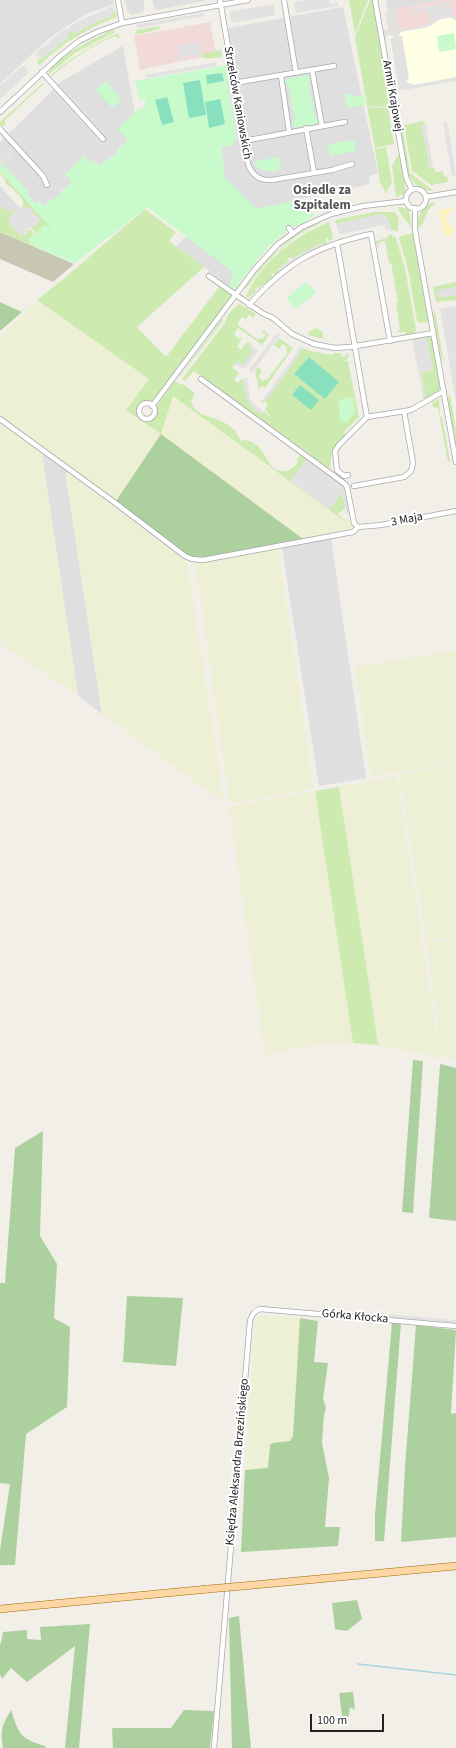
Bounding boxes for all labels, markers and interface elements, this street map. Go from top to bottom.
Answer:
street label: Strzelców Kaniowskich [220,45,254,161]
street label: Armii Krajowej [379,59,405,133]
district label: Osiedle za Szpitalem [293,183,351,214]
street label: 3 Maja [390,510,424,530]
street label: Górka Kłocka [321,1307,389,1327]
street label: Księdza Aleksandra Brzezińskiego [224,1378,252,1546]
scale bar [312,1706,386,1732]
text: 100 m [317,1712,347,1729]

